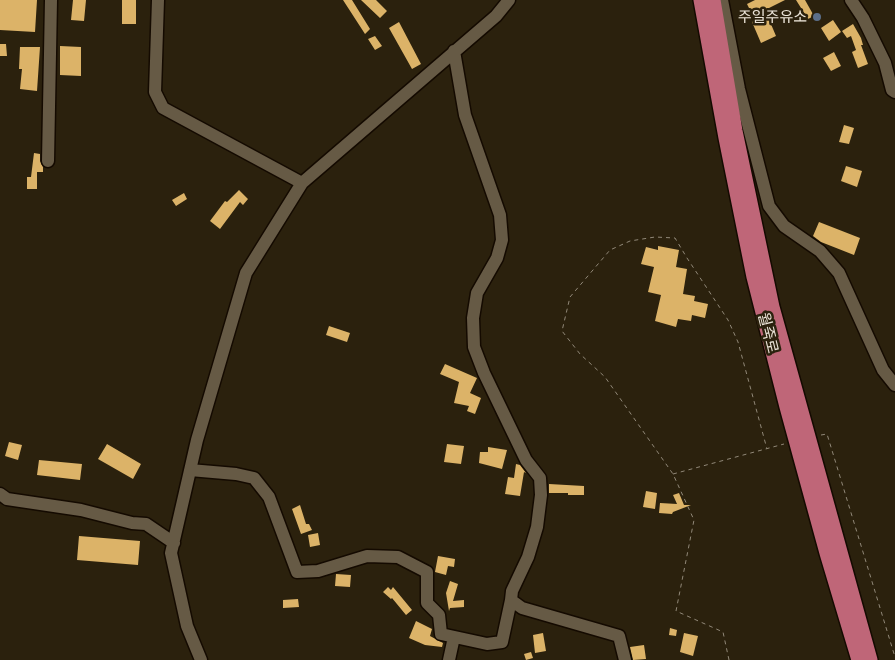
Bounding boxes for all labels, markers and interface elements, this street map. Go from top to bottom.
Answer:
place label: 주일주유소 [738,8,807,26]
marker: 주일주유소 [811,11,823,23]
street label: 월죽로 [754,311,782,355]

